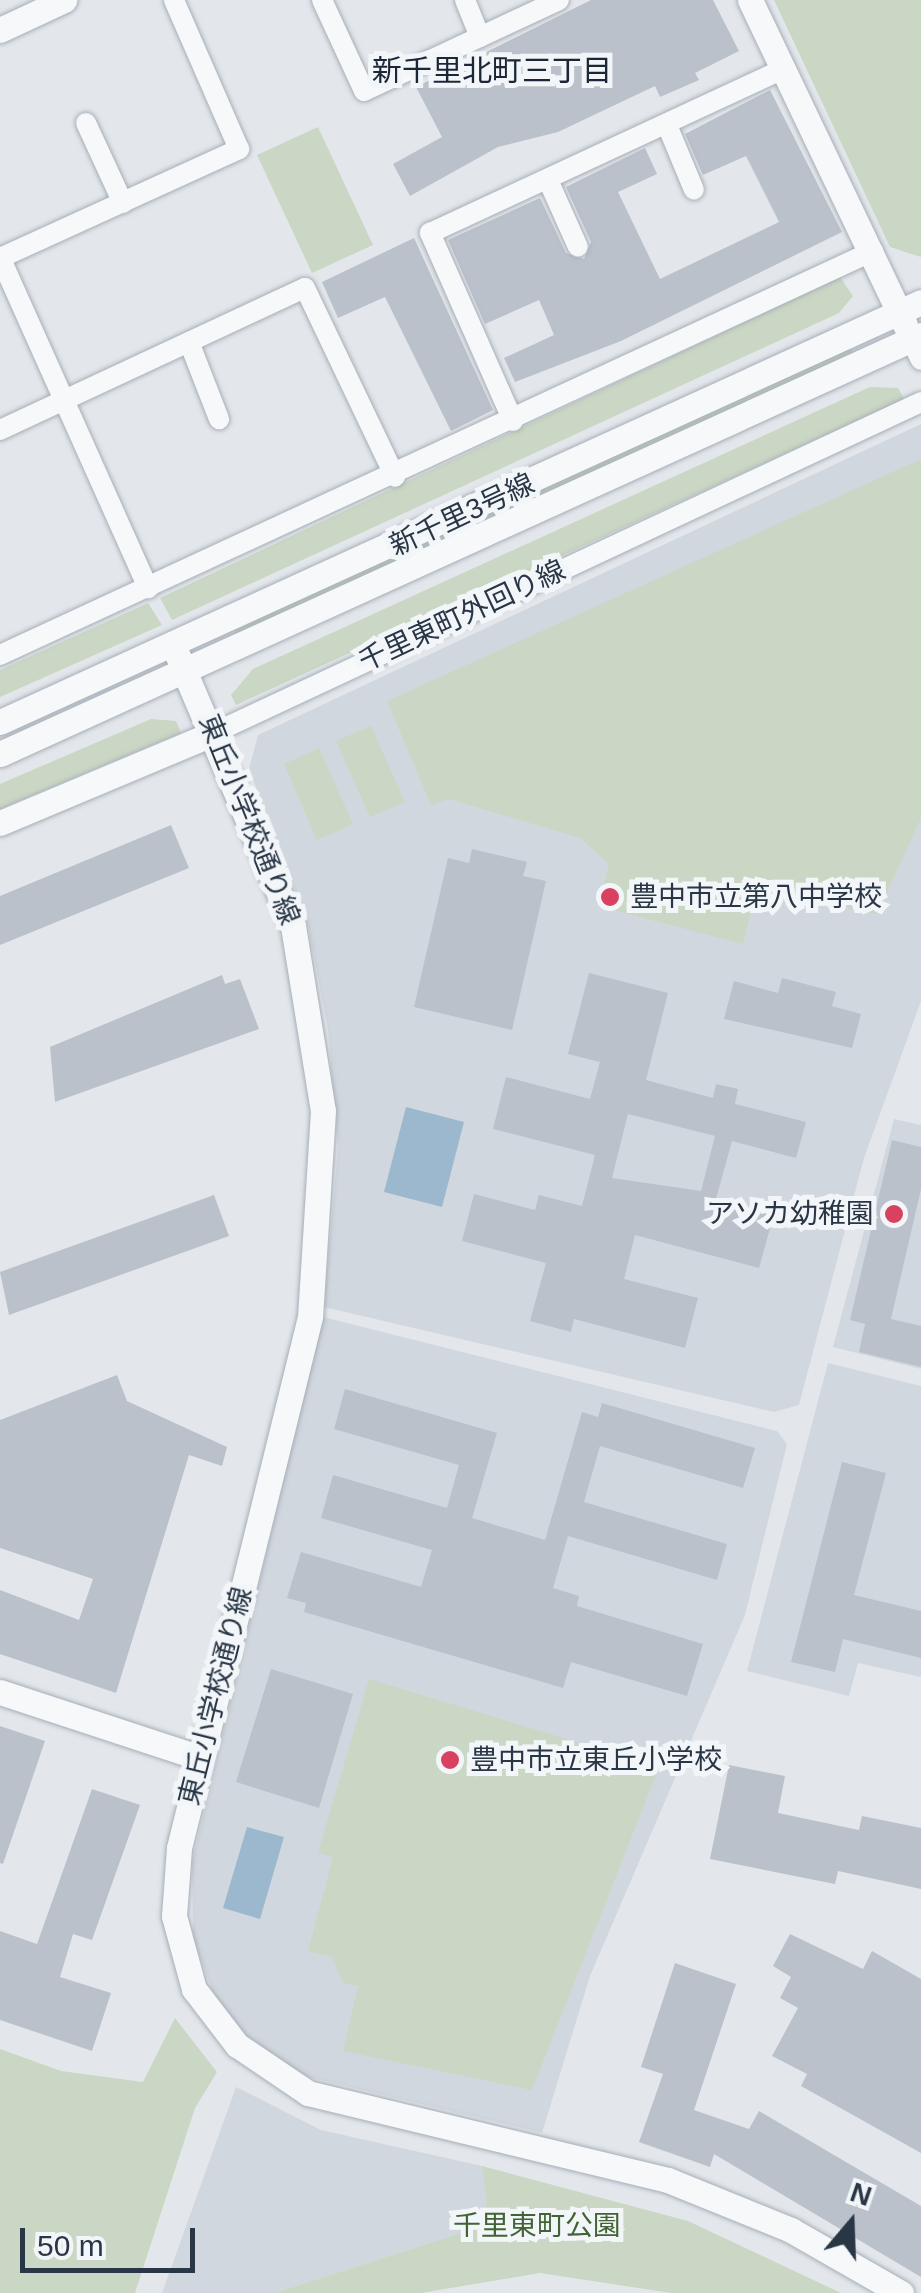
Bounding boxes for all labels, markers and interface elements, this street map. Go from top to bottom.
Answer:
district label: 新千里北町三丁目 [372,53,612,89]
street label: 新千里3号線 [384,467,540,563]
street label: 千里東町外回り線 [353,553,571,679]
street label: 東丘小学校通り線 [191,710,307,930]
place label: 豊中市立第八中学校 [630,880,882,914]
marker: 豊中市立第八中学校 [599,886,621,908]
place label: アソカ幼稚園 [706,1197,874,1231]
marker: アソカ幼稚園 [883,1203,905,1225]
street label: 東丘小学校通り線 [173,1583,259,1809]
place label: 豊中市立東丘小学校 [470,1743,722,1777]
marker: 豊中市立東丘小学校 [439,1749,461,1771]
north arrow [801,2173,901,2273]
text: N [846,2176,876,2212]
scale bar [25,2208,200,2270]
park label: 千里東町公園 [453,2209,621,2243]
text: 50 m [37,2229,104,2262]

